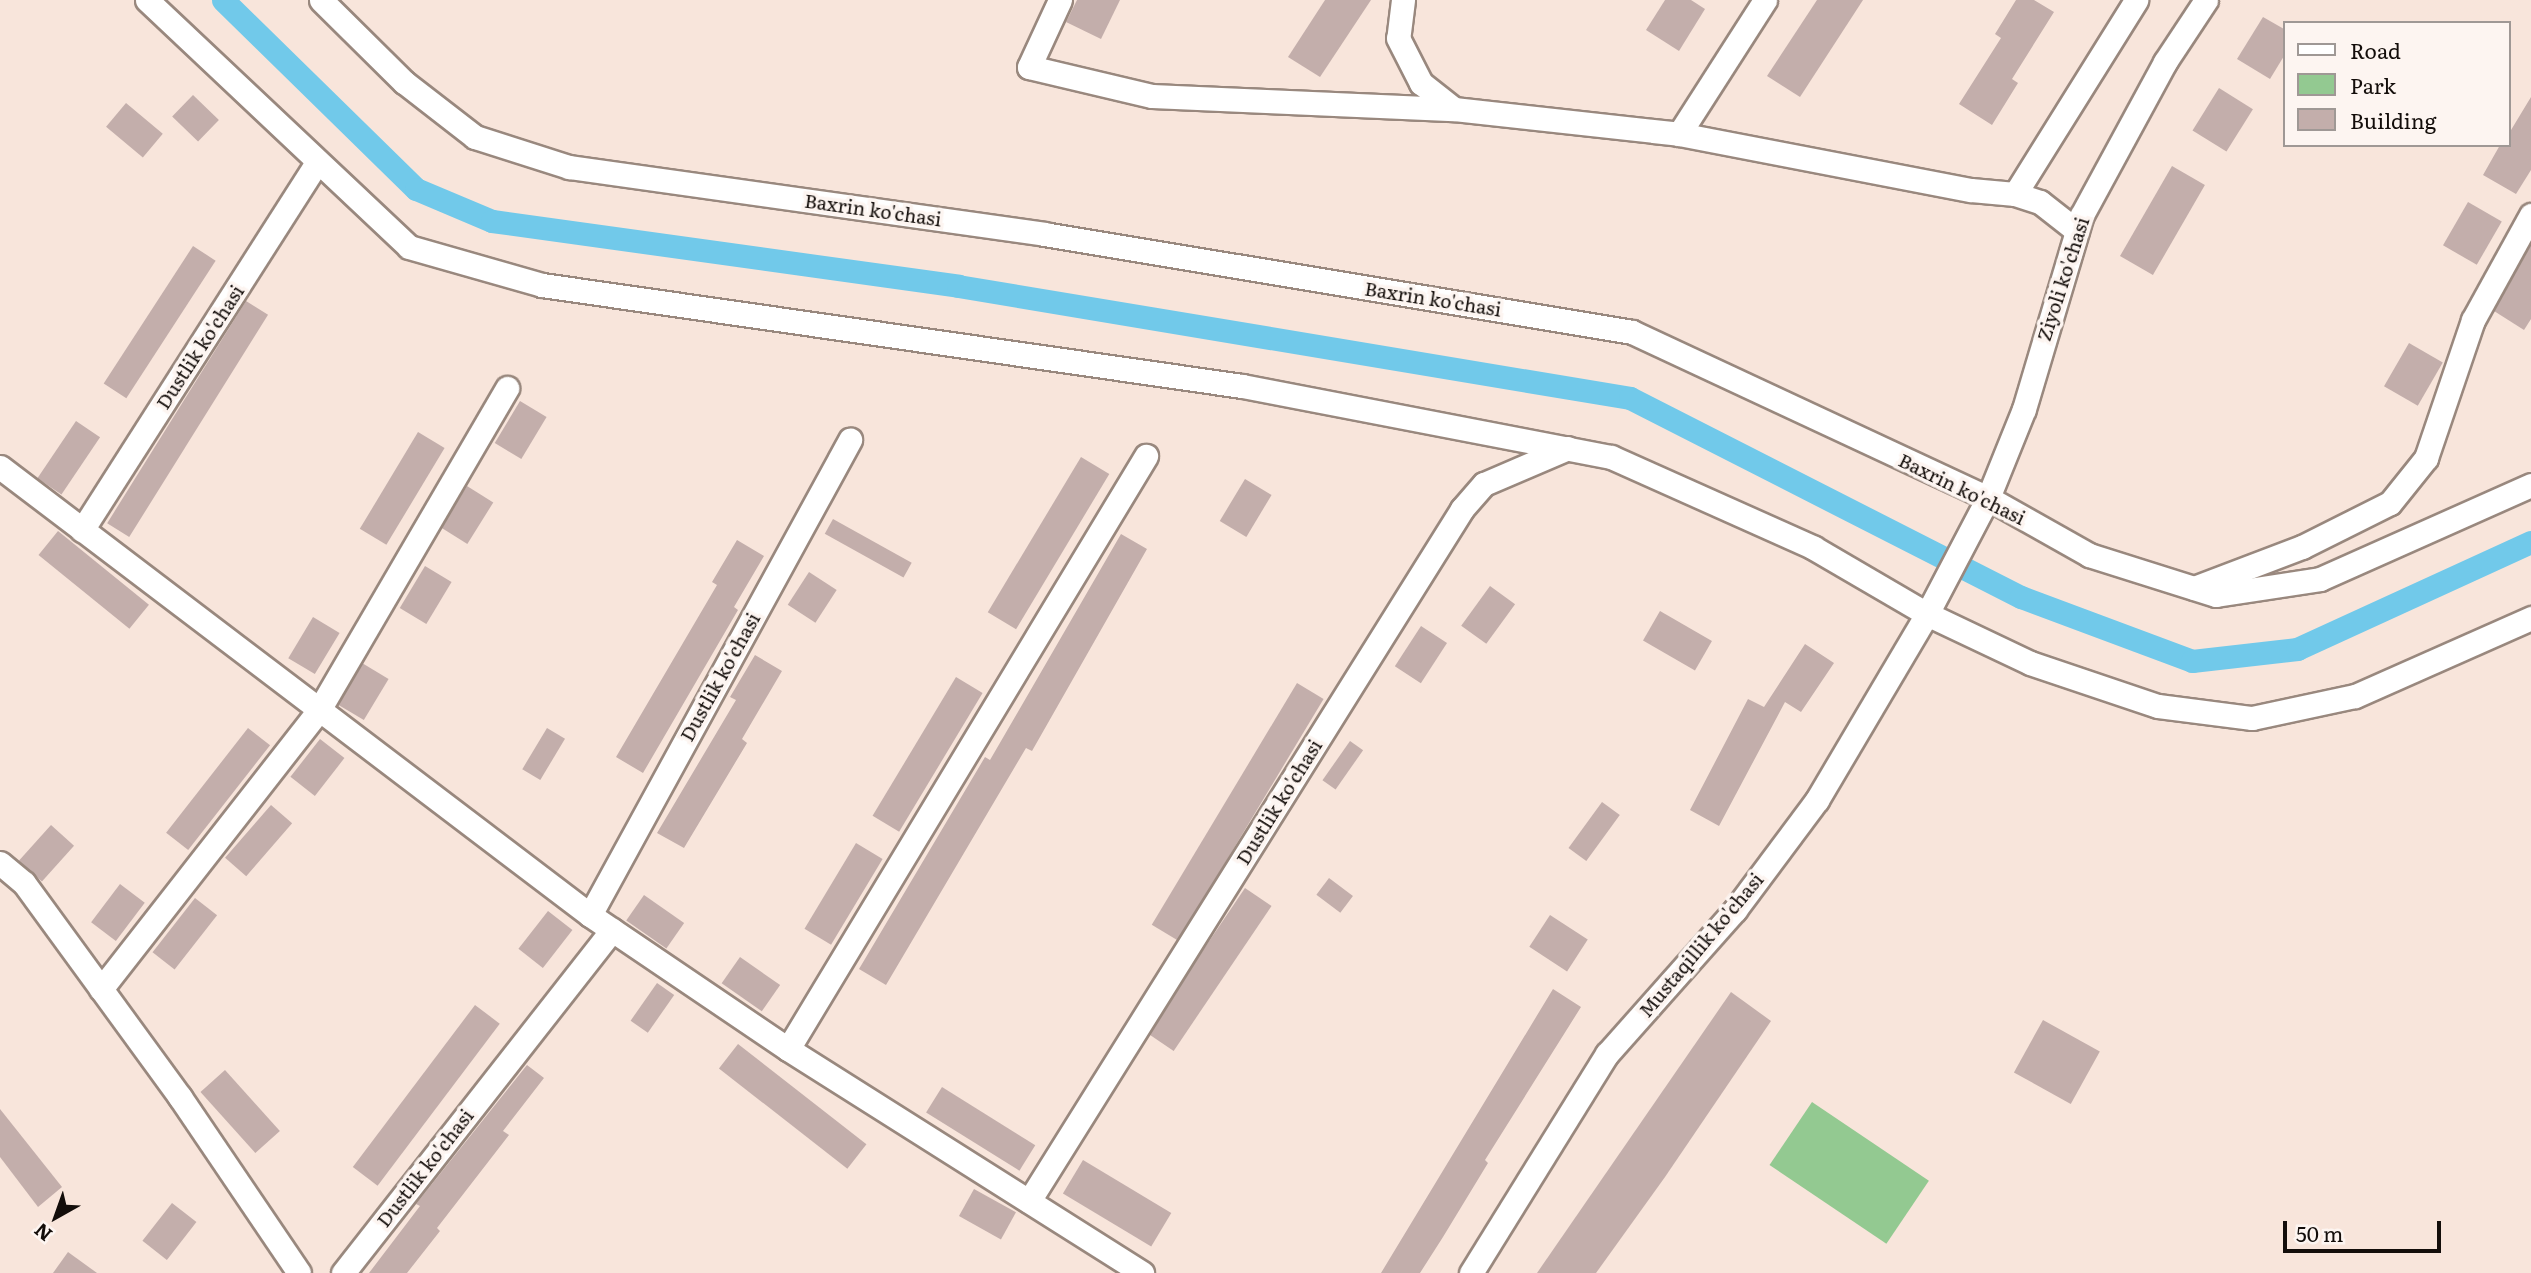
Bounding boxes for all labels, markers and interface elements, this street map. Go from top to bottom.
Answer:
legend [2282,21,2510,147]
text: Road [2350,34,2401,65]
text: Park [2350,69,2396,100]
text: Building [2350,104,2436,135]
street label: Baxrin ko'chasi [803,189,943,231]
street label: Ziyoli ko'chasi [2032,214,2094,344]
street label: Baxrin ko'chasi [1363,277,1503,321]
street label: Dustlik ko'chasi [151,281,249,413]
street label: Baxrin ko'chasi [1895,449,2029,529]
street label: Dustlik ko'chasi [675,609,765,745]
street label: Dustlik ko'chasi [1231,735,1327,869]
street label: Mustaqillik ko'chasi [1634,868,1768,1022]
street label: Dustlik ko'chasi [372,1104,478,1232]
north arrow [21,1182,91,1252]
scale bar [2286,1206,2444,1250]
text: N [27,1217,58,1249]
text: 50 m [2296,1217,2343,1248]

